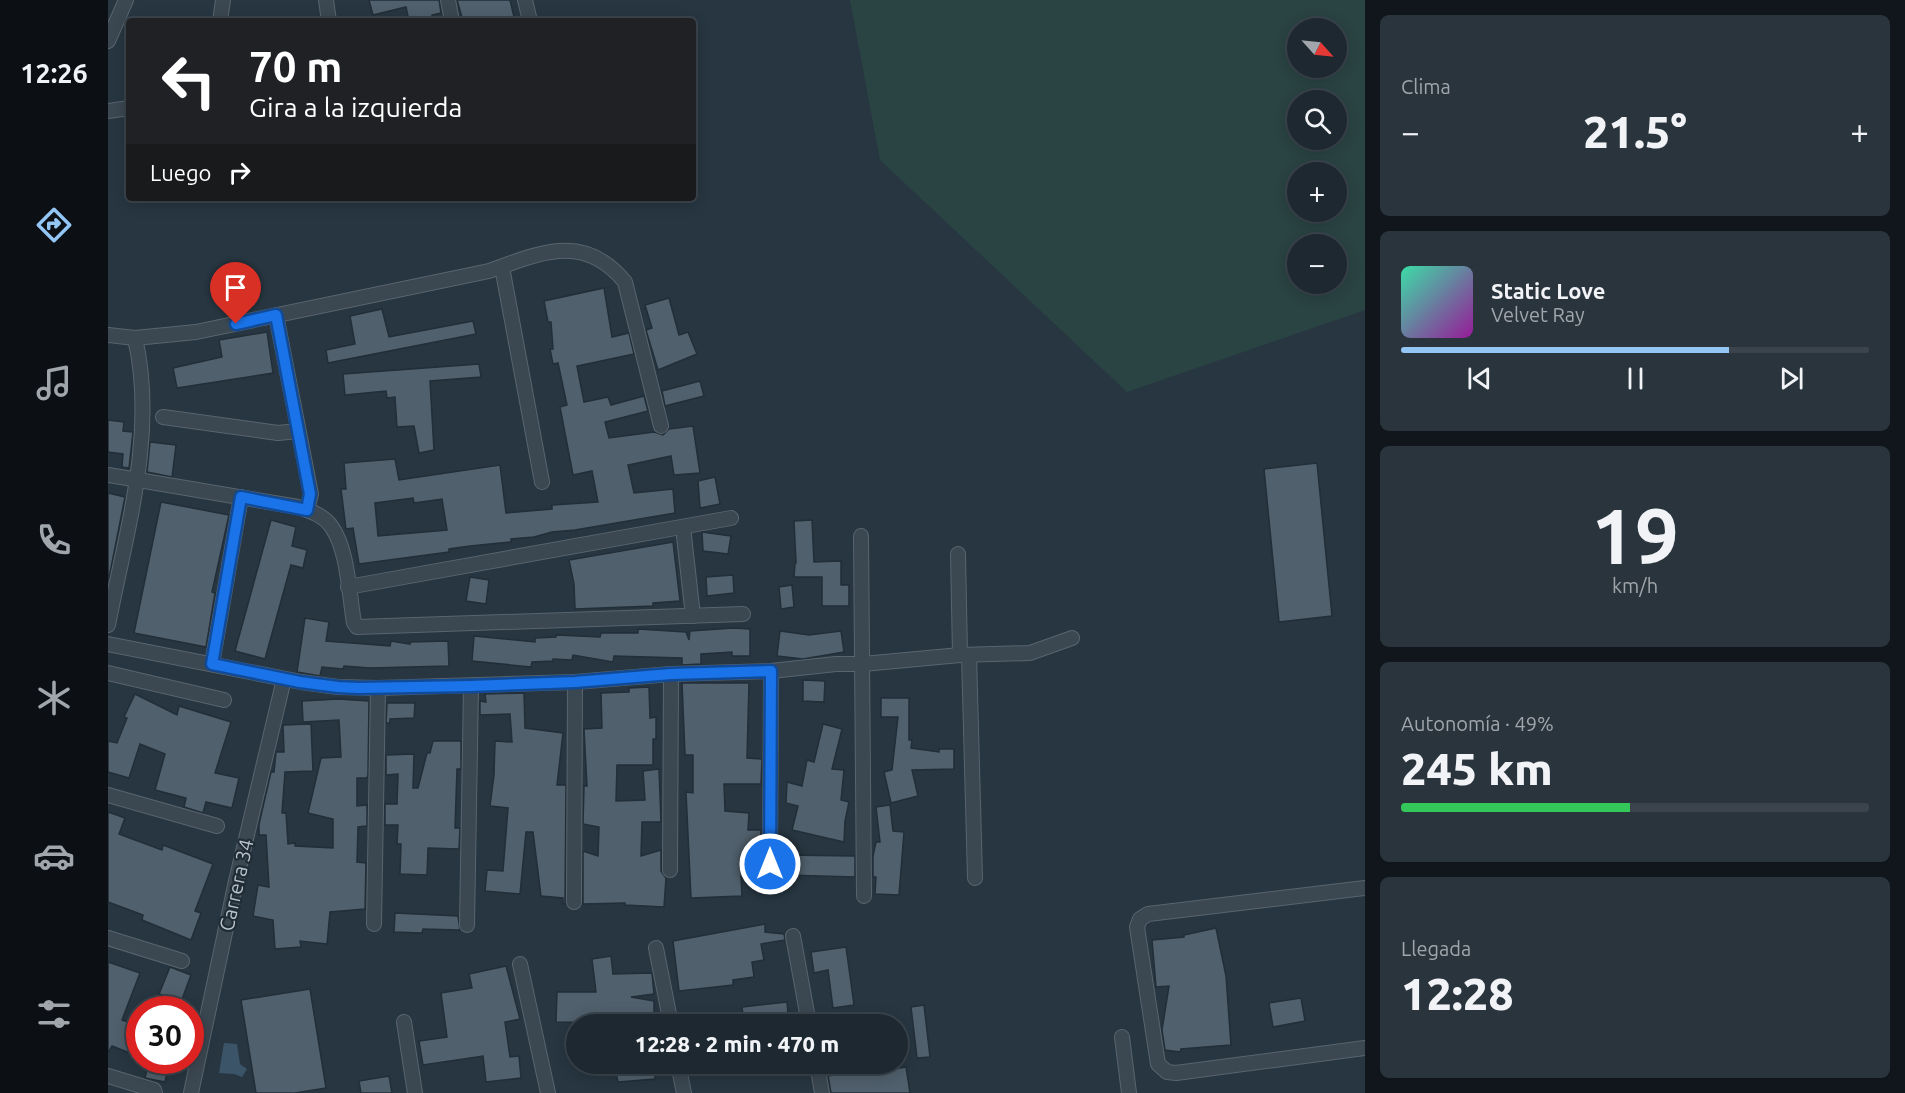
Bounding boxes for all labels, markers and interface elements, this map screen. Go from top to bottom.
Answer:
north arrow [1287,18,1347,78]
map controls [1287,18,1347,294]
icon: left [150,42,228,120]
text: 70 m [249,43,343,90]
text: 12:26 [20,58,88,88]
text: Clima [1401,75,1451,98]
button: search [1287,90,1347,150]
text: Gira a la izquierda [249,92,462,122]
text: 21.5° [1583,106,1687,157]
text: − [1401,113,1420,150]
text: + [1850,113,1869,150]
icon: right [223,156,256,189]
text: Luego [150,160,211,185]
button: + [1287,162,1347,222]
icon: directions [33,204,75,246]
button: − [1287,234,1347,294]
pin [210,262,261,324]
icon: arrive [219,271,252,304]
text: Static Love [1491,278,1606,303]
text: Velvet Ray [1491,303,1585,326]
icon: music [33,362,75,404]
icon: previous [1463,362,1496,395]
icon: pause [1619,362,1652,395]
icon: next [1775,362,1808,395]
text: 19 [1591,491,1679,579]
icon: phone [33,519,75,561]
text: km/h [1612,574,1658,597]
icon: climate [33,677,75,719]
text: Autonomía · 49% [1401,712,1554,735]
text: 245 km [1401,743,1553,794]
position arrow [738,832,802,896]
icon: car [33,835,75,877]
street label: Carrera 34 [214,837,258,933]
text: Llegada [1401,937,1471,960]
text: 12:28 [1401,968,1514,1019]
icon: filters [33,993,75,1035]
speed limit sign: 30 [126,996,204,1074]
text: 12:28 · 2 min · 470 m [635,1031,839,1056]

